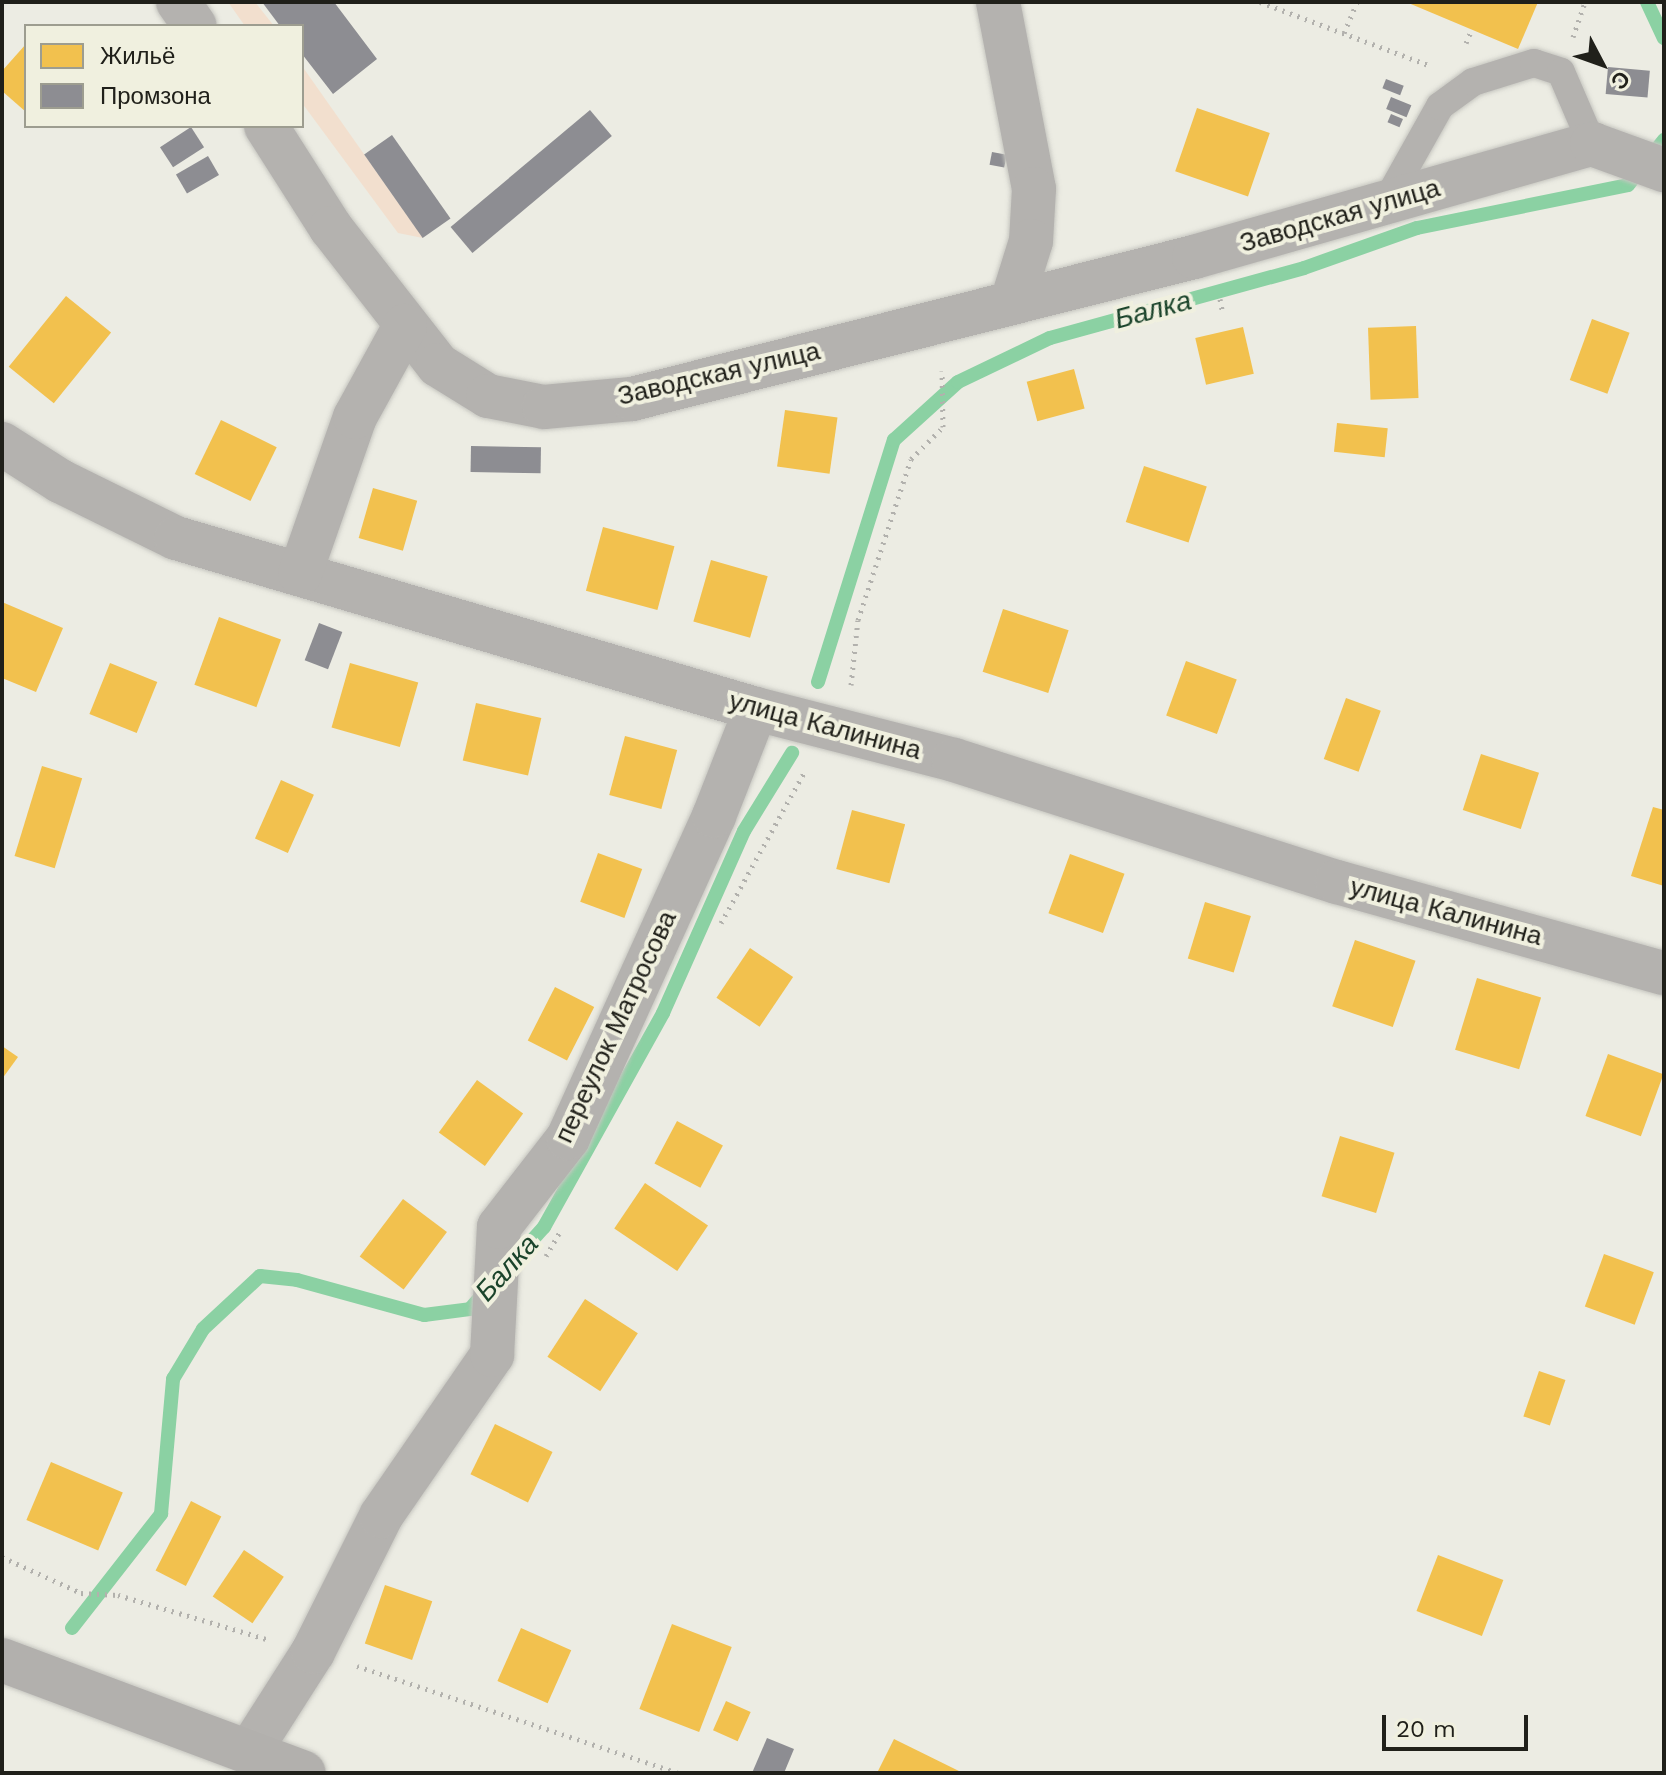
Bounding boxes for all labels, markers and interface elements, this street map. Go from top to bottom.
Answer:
legend [24,24,304,128]
north arrow [1562,24,1642,104]
text: Жильё [100,42,175,70]
text: С [1606,66,1635,94]
text: Промзона [100,82,211,110]
street label: Заводская улица [1236,173,1444,259]
water label: Балка [1111,284,1195,336]
street label: Заводская улица [615,336,823,412]
street label: улица Калинина [726,685,924,767]
street label: улица Калинина [1347,871,1545,953]
street label: переулок Матросова [549,906,683,1148]
water label: Балка [468,1228,546,1308]
scale bar [1386,1699,1532,1749]
text: 20 m [1396,1715,1456,1743]

